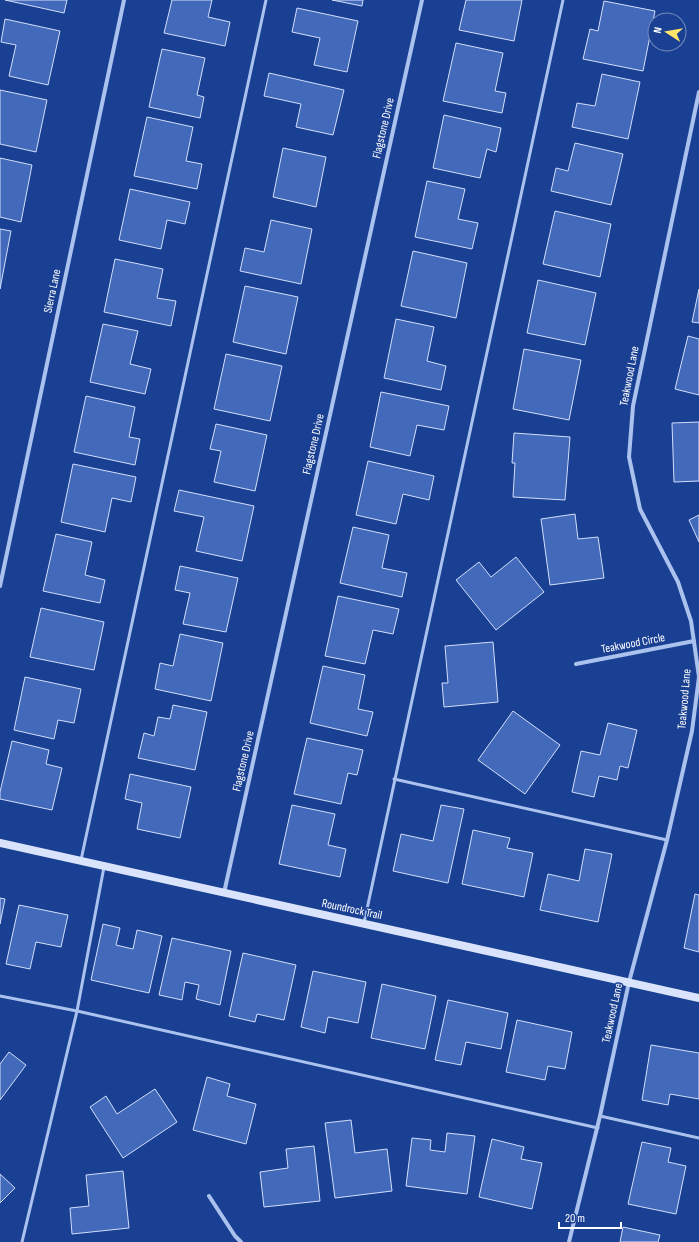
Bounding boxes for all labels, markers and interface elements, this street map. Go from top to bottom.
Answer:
north arrow [647,12,687,52]
text: N [651,26,665,34]
street label: Flagstone Drive [369,96,398,160]
street label: Sierra Lane [41,268,64,314]
street label: Teakwood Lane [616,345,643,407]
street label: Flagstone Drive [299,412,328,476]
street label: Teakwood Circle [600,630,667,657]
street label: Teakwood Lane [674,668,695,730]
street label: Flagstone Drive [229,729,258,793]
street label: Roundrock Trail [320,896,383,923]
street label: Teakwood Lane [599,982,626,1044]
scale bar [559,1204,621,1230]
text: 20 m [565,1211,585,1226]

